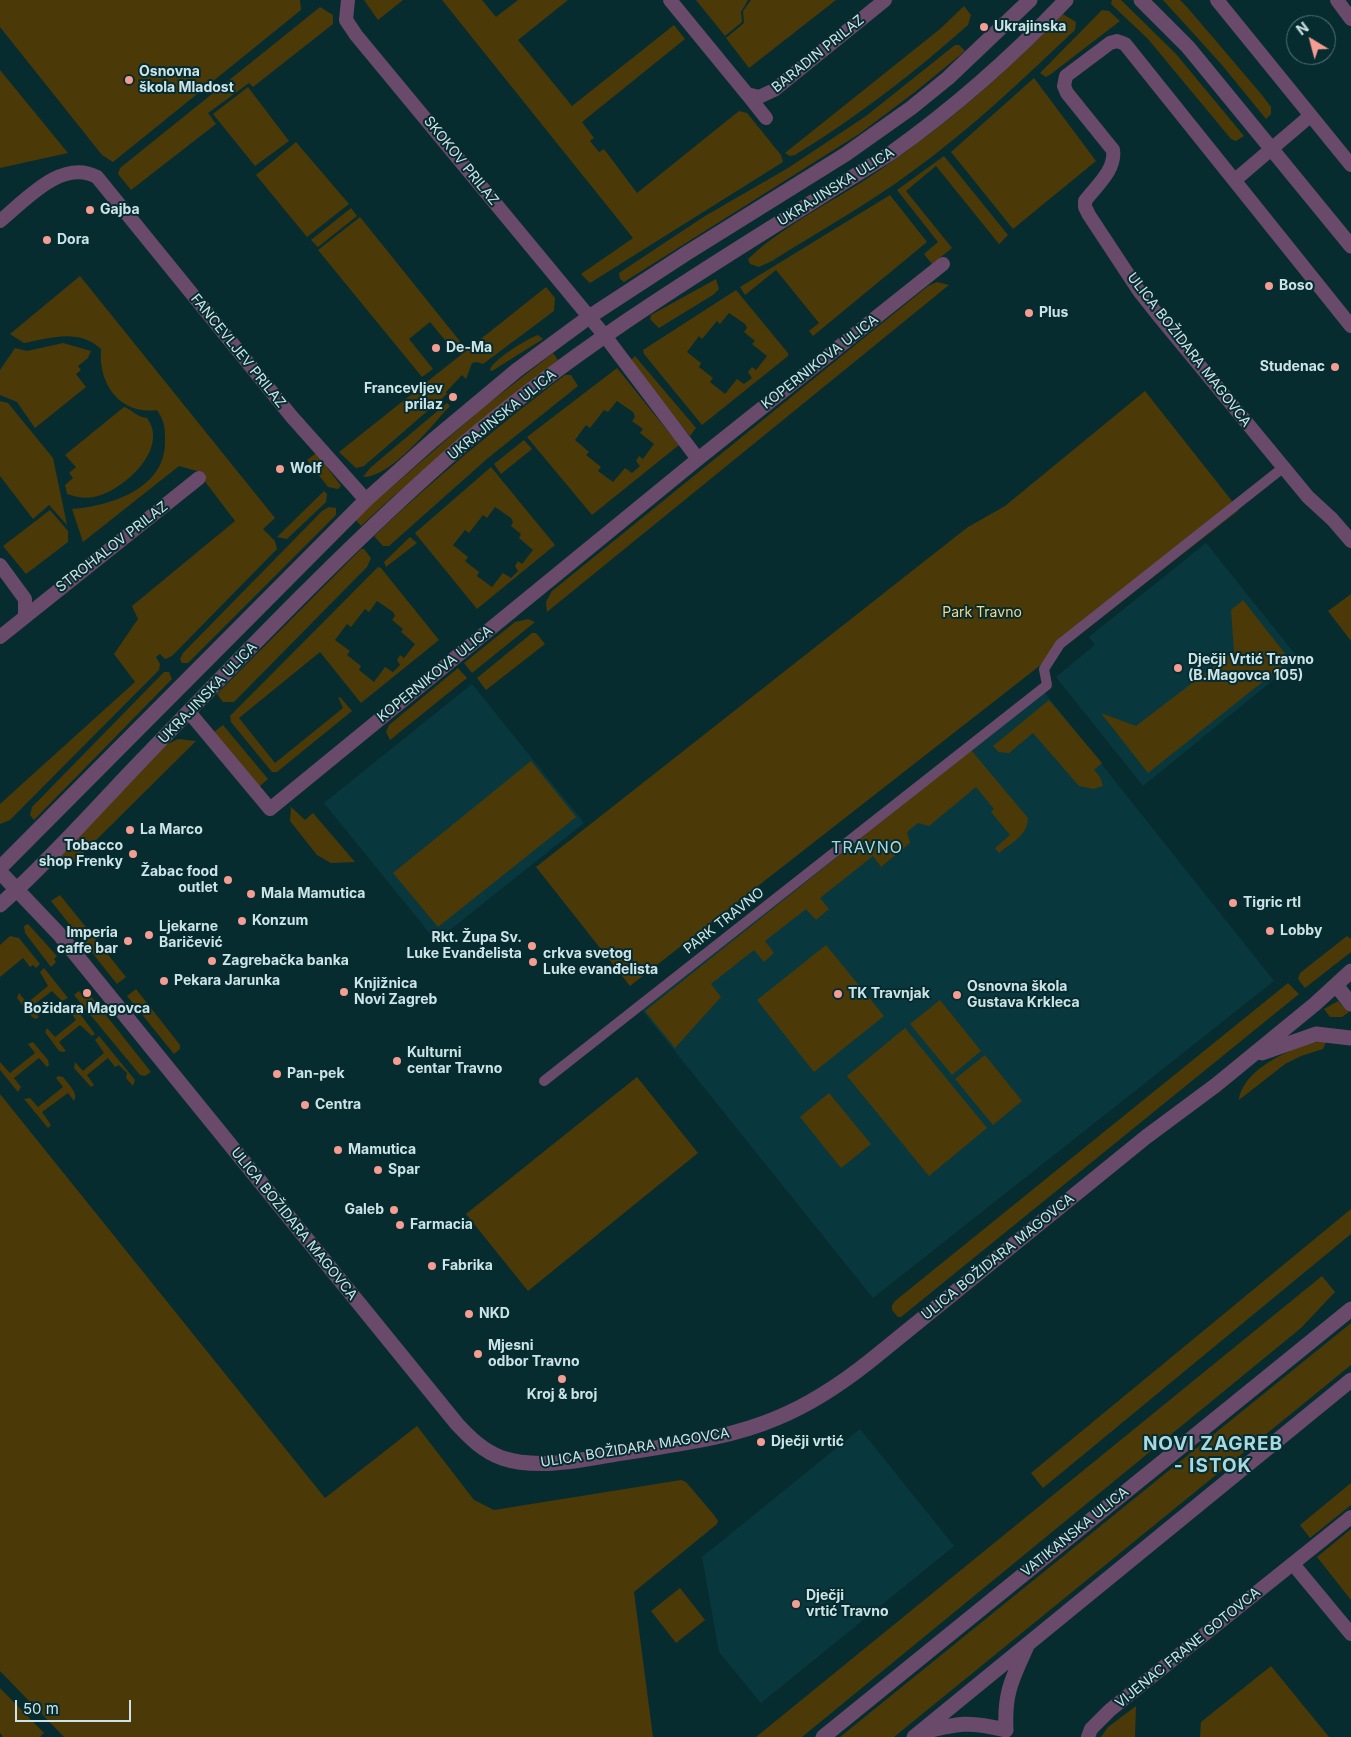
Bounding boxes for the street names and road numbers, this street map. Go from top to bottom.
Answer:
street label: BARADIN PRILAZ [768,12,868,96]
street label: SKOKOV PRILAZ [420,113,502,209]
street label: UKRAJINSKA ULICA [775,144,897,230]
street label: ULICA BOŽIDARA MAGOVCA [1124,269,1254,431]
street label: FANCEVLJEV PRILAZ [187,291,289,411]
street label: KOPERNIKOVA ULICA [758,311,882,413]
street label: UKRAJINSKA ULICA [444,366,560,464]
street label: STROHALOV PRILAZ [53,498,171,596]
street label: KOPERNIKOVA ULICA [374,622,496,726]
street label: UKRAJINSKA ULICA [155,639,261,747]
street label: PARK TRAVNO [680,884,768,958]
street label: ULICA BOŽIDARA MAGOVCA [227,1144,361,1304]
street label: ULICA BOŽIDARA MAGOVCA [918,1190,1078,1324]
street label: ULICA BOŽIDARA MAGOVCA [539,1425,731,1471]
street label: VATIKANSKA ULICA [1018,1484,1132,1580]
street label: VIJENAC FRANE GOTOVCA [1112,1584,1264,1712]

